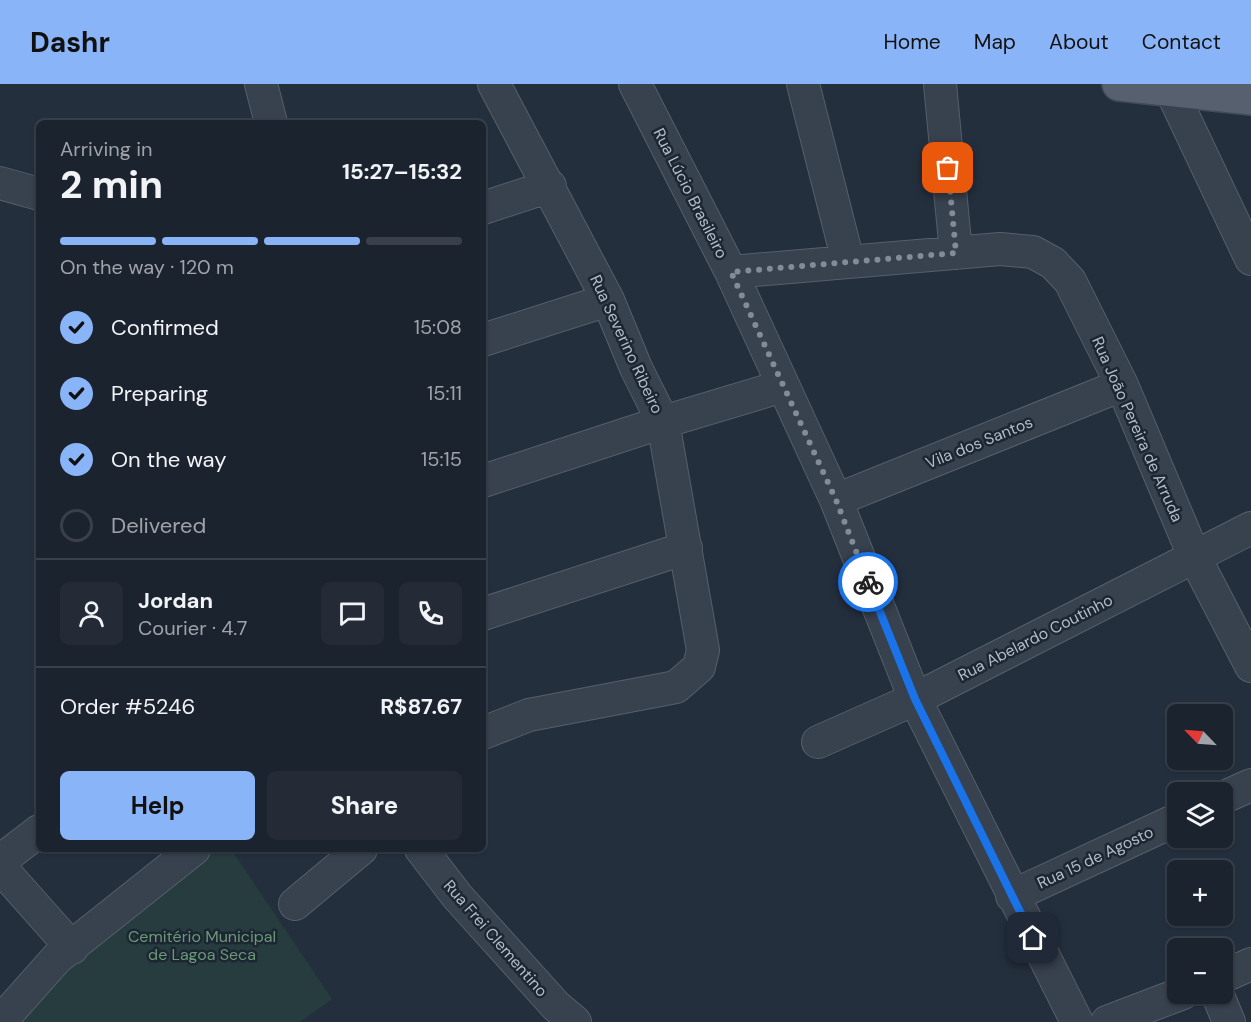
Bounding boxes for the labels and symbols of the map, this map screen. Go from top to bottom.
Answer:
street label: Rua Lúcio Brasileiro [649,124,733,262]
pin [922,142,973,193]
street label: Rua Severino Ribeiro [585,271,668,417]
street label: Rua João Pereira de Arruda [1087,333,1188,525]
street label: Vila dos Santos [923,411,1036,473]
courier [838,552,898,612]
street label: Rua Abelardo Coutinho [954,589,1116,686]
north arrow [1167,704,1233,770]
street label: Rua 15 de Agosto [1034,821,1157,894]
street label: Rua Frei Clementino [439,875,552,1001]
pin [1007,912,1058,963]
park label: Cemitério Municipal de Lagoa Seca [128,926,276,965]

